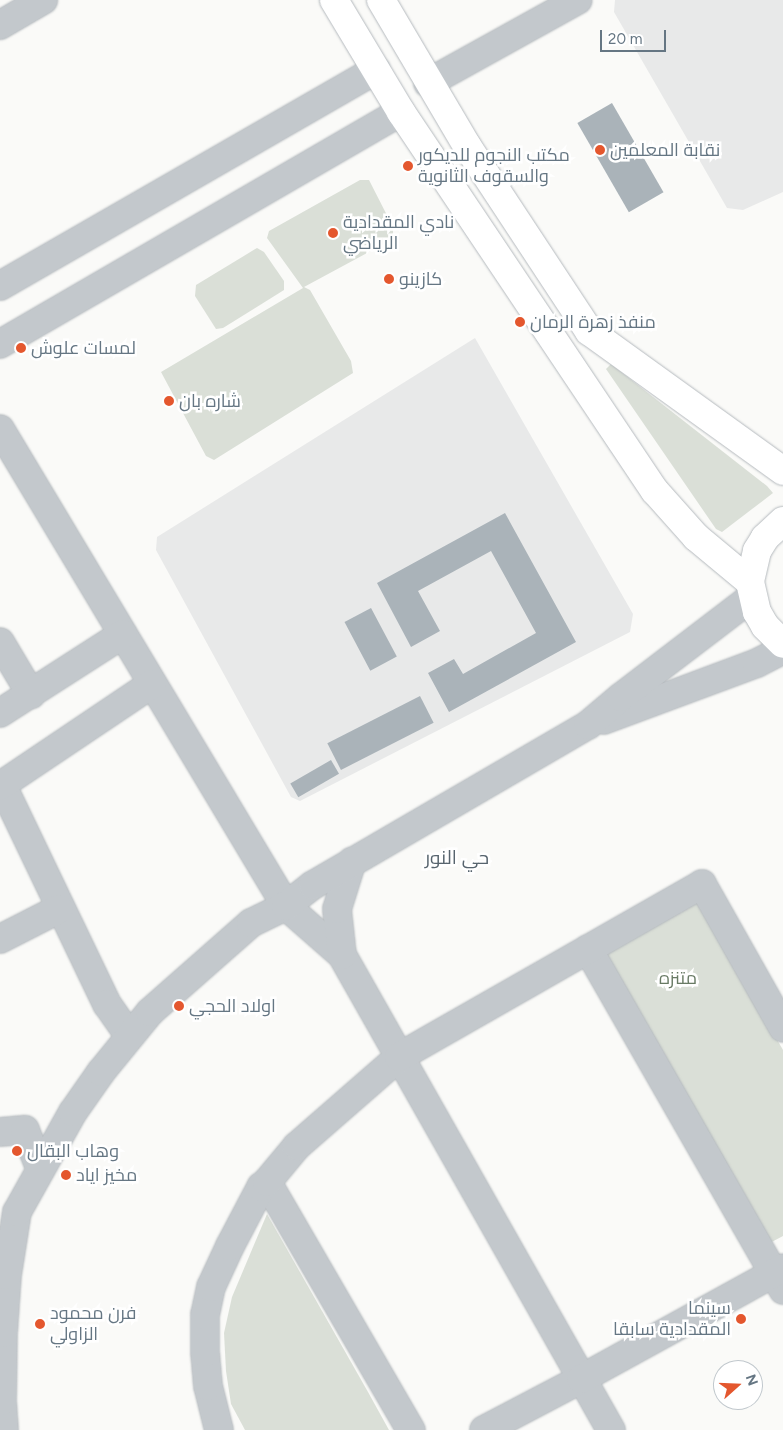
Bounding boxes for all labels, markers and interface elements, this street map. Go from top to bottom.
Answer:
scale bar [603,20,669,52]
text: 20 m [608,30,642,48]
place label: نقابة المعلمين [610,139,720,161]
marker: نقابة المعلمين [594,144,606,156]
place label: مكتب النجوم للديكور والسقوف الثانوية [418,145,570,188]
marker: مكتب النجوم للديكور والسقوف الثانوية [402,160,414,172]
place label: نادي المقدادية الرياضي [343,212,454,254]
marker: نادي المقدادية الرياضي [327,227,339,239]
place label: كازينو [399,268,442,290]
marker: كازينو [383,273,395,285]
place label: منفذ زهرة الرمان [530,311,656,333]
marker: منفذ زهرة الرمان [514,316,526,328]
place label: لمسات علوش [31,337,136,359]
marker: لمسات علوش [15,342,27,354]
place label: شاره بان [179,390,241,412]
marker: شاره بان [163,395,175,407]
district label: حي النور [425,847,489,869]
park label: متنزه [659,967,697,989]
place label: اولاد الحجي [189,995,276,1017]
marker: اولاد الحجي [173,1000,185,1012]
place label: وهاب البقال [27,1140,119,1162]
marker: وهاب البقال [11,1145,23,1157]
place label: مخيز اياد [76,1164,137,1186]
marker: مخيز اياد [60,1169,72,1181]
place label: سينما المقدادية سابقا [613,1298,731,1340]
place label: فرن محمود الزاولي [50,1303,136,1346]
marker: سينما المقدادية سابقا [735,1313,747,1325]
marker: فرن محمود الزاولي [34,1318,46,1330]
north arrow [713,1360,763,1410]
text: N [742,1372,761,1388]

